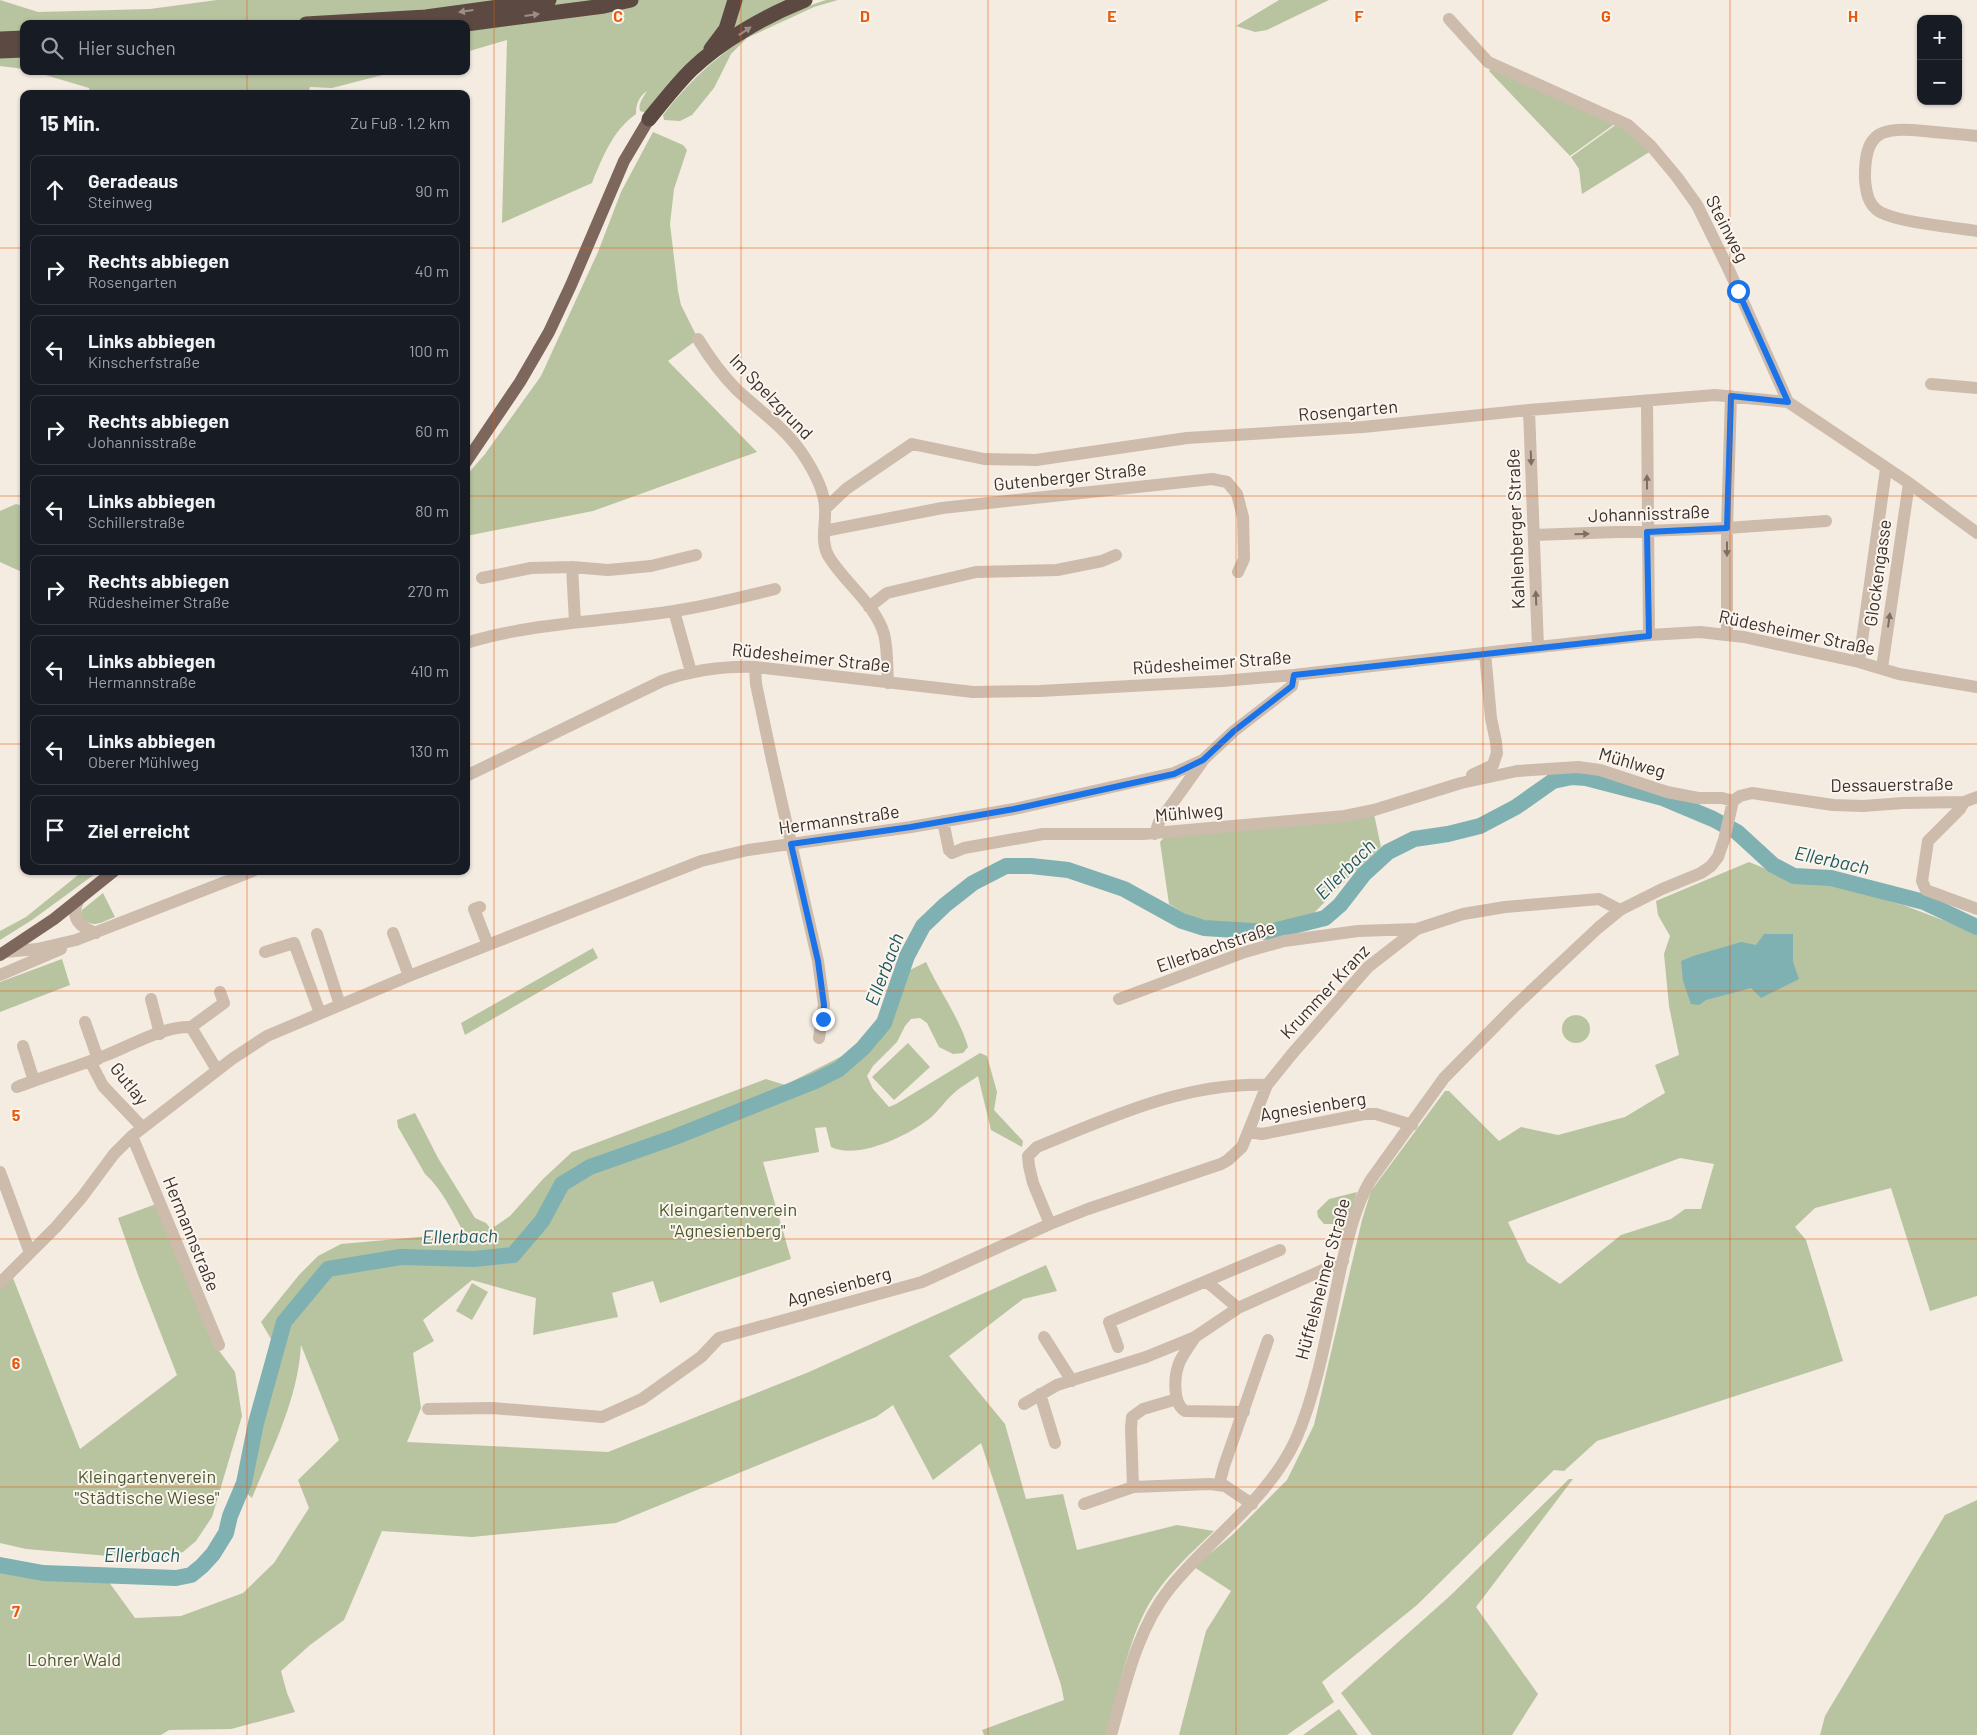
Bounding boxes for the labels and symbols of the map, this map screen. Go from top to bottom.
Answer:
text: C [613,6,623,25]
text: D [860,6,870,25]
text: E [1107,6,1117,25]
text: F [1355,6,1364,25]
text: G [1601,6,1611,25]
text: H [1848,6,1858,25]
one-way arrow [458,7,474,15]
one-way arrow [524,11,540,19]
one-way arrow [738,26,751,36]
street label: Steinweg [1702,191,1754,266]
route start [1727,280,1750,303]
street label: Im Spelzgrund [725,349,818,444]
street label: Rosengarten [1297,395,1399,425]
street label: Kahlenberger Straße [1501,448,1529,610]
one-way arrow [1527,450,1535,466]
street label: Gutenberger Straße [992,457,1147,495]
one-way arrow [1643,474,1651,490]
street label: Johannisstraße [1588,500,1710,526]
street label: Glockengasse [1859,518,1895,628]
one-way arrow [1574,529,1590,537]
one-way arrow [1723,542,1731,558]
one-way arrow [1532,590,1540,606]
street label: Rüdesheimer Straße [1717,605,1877,659]
one-way arrow [1885,612,1893,628]
street label: Rüdesheimer Straße [731,638,891,676]
street label: Rüdesheimer Straße [1132,645,1292,679]
street label: Mühlweg [1596,742,1668,782]
street label: Dessauerstraße [1830,772,1954,796]
street label: Mühlweg [1154,798,1224,826]
street label: Hermannstraße [777,800,901,838]
water label: Ellerbach [1310,834,1380,904]
water label: Ellerbach [1793,840,1872,879]
street label: Ellerbachstraße [1154,915,1278,977]
water label: Ellerbach [859,929,908,1008]
street label: Krummer Kranz [1275,940,1374,1043]
route end [812,1008,835,1031]
street label: Gutlay [106,1057,154,1109]
street label: Agnesienberg [1258,1087,1367,1125]
text: 5 [12,1105,21,1124]
street label: Hermannstraße [159,1173,225,1294]
street label: Hüffelsheimer Straße [1290,1195,1354,1362]
park label: Kleingartenverein "Agnesienberg" [659,1198,797,1241]
water label: Ellerbach [422,1223,498,1248]
street label: Agnesienberg [784,1262,893,1311]
text: 6 [12,1353,21,1372]
park label: Kleingartenverein "Städtische Wiese" [74,1465,220,1508]
water label: Ellerbach [104,1543,180,1566]
text: 7 [12,1601,20,1620]
park label: Lohrer Wald [27,1648,121,1670]

